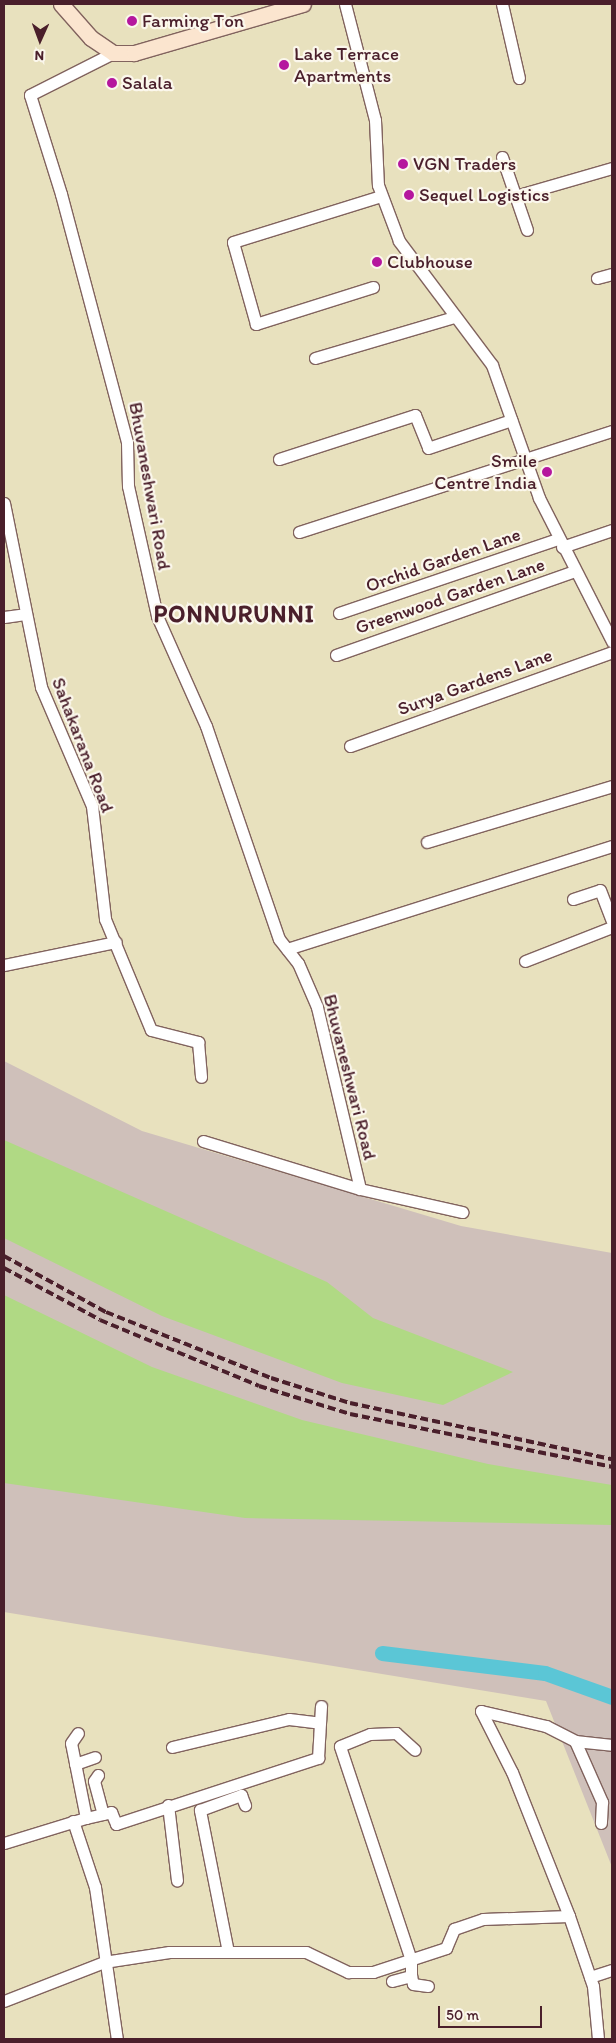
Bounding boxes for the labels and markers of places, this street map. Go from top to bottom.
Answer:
place label: Farming Ton [142,10,243,32]
marker: Farming Ton [126,15,138,27]
place label: Lake Terrace Apartments [294,43,397,87]
marker: Lake Terrace Apartments [278,59,290,71]
place label: Salala [122,72,173,94]
marker: Salala [106,77,118,89]
place label: VGN Traders [413,153,516,175]
marker: VGN Traders [397,158,409,170]
place label: Sequel Logistics [419,184,549,206]
marker: Sequel Logistics [403,189,415,201]
place label: Clubhouse [387,251,473,273]
marker: Clubhouse [371,256,383,268]
place label: Smile Centre India [435,450,537,494]
marker: Smile Centre India [541,466,553,478]

